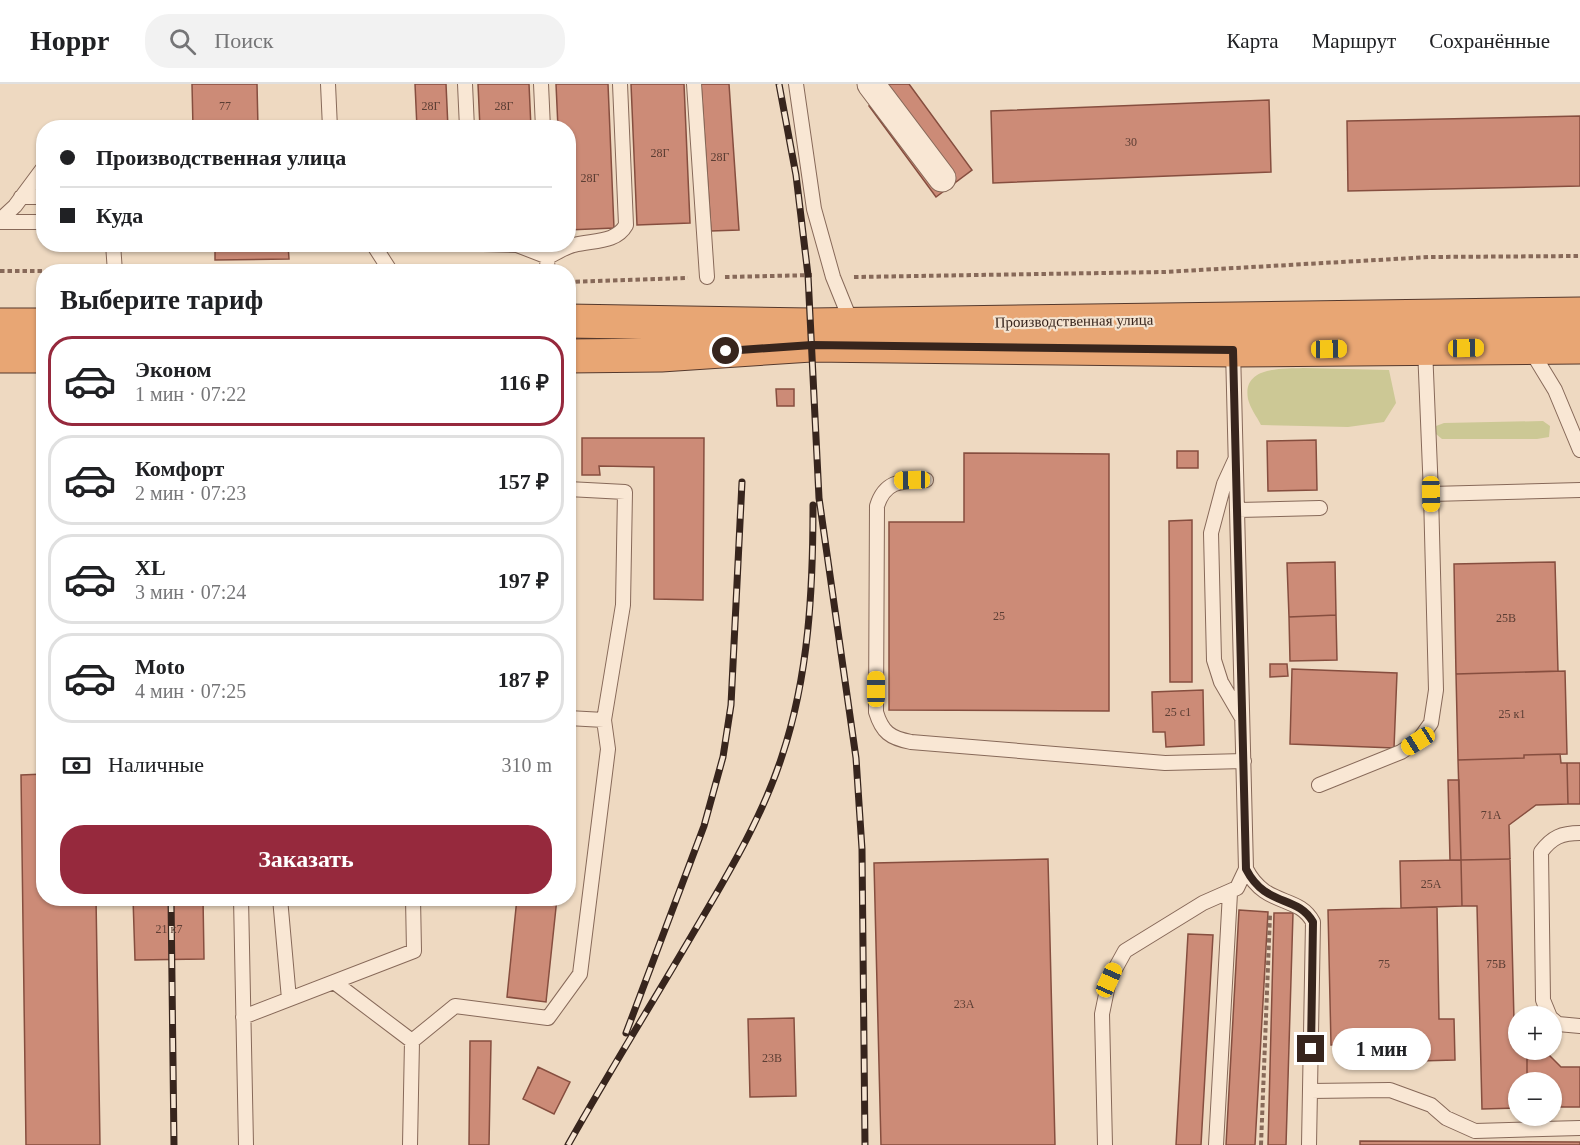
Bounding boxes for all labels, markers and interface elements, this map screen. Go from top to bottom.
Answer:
search box [145,14,565,68]
text: Hoppr [30,25,109,56]
icon: search [166,25,199,58]
text: Поиск [214,28,273,53]
text: Карта [1227,29,1279,53]
text: Маршрут [1312,29,1396,53]
text: Сохранённые [1429,29,1550,53]
house number: 77 [219,99,231,113]
house number: 28Г [422,99,441,113]
house number: 28Г [495,99,514,113]
house number: 30 [1125,135,1137,149]
text: Производственная улица [96,145,346,170]
house number: 28Г [651,146,670,160]
house number: 28Г [711,150,730,164]
house number: 28Г [581,171,600,185]
text: Куда [96,203,143,228]
text: Выберите тариф [60,285,263,315]
street label: Производственная улица [995,312,1154,330]
route start [712,337,739,364]
car [1448,339,1484,357]
car [1311,340,1347,358]
icon: car [63,354,117,408]
text: Эконом [135,357,212,382]
text: 116 ₽ [499,370,549,395]
text: 1 мин · 07:22 [135,383,246,405]
icon: car [63,453,117,507]
text: Комфорт [135,456,224,481]
text: 157 ₽ [498,469,549,494]
car [894,471,930,489]
car [1422,476,1440,512]
text: 2 мин · 07:23 [135,482,246,504]
icon: car [63,552,117,606]
text: XL [135,555,166,580]
text: 197 ₽ [498,568,549,593]
text: 3 мин · 07:24 [135,581,246,603]
house number: 25 [993,609,1005,623]
house number: 25В [1496,611,1516,625]
icon: car [63,651,117,705]
text: Moto [135,654,185,679]
text: 187 ₽ [498,667,549,692]
car [867,671,885,707]
text: 4 мин · 07:25 [135,680,246,702]
house number: 25 с1 [1165,705,1191,719]
house number: 25 к1 [1499,707,1525,721]
car [1398,724,1438,758]
icon: cash [60,749,93,782]
text: Наличные [108,752,204,777]
text: 310 m [501,754,552,776]
house number: 71А [1481,808,1502,822]
button: Заказать [60,825,552,894]
house number: 25А [1421,877,1442,891]
house number: 21 к7 [156,922,182,936]
house number: 75 [1378,957,1390,971]
house number: 75В [1486,957,1506,971]
car [1093,960,1125,1000]
house number: 23А [954,997,975,1011]
map controls [1508,1006,1562,1126]
button: + [1508,1006,1562,1060]
callout: 1 мин [1332,1028,1431,1070]
route end [1297,1035,1324,1062]
text: 1 мин [1356,1038,1407,1060]
house number: 23В [762,1051,782,1065]
button: − [1508,1072,1562,1126]

